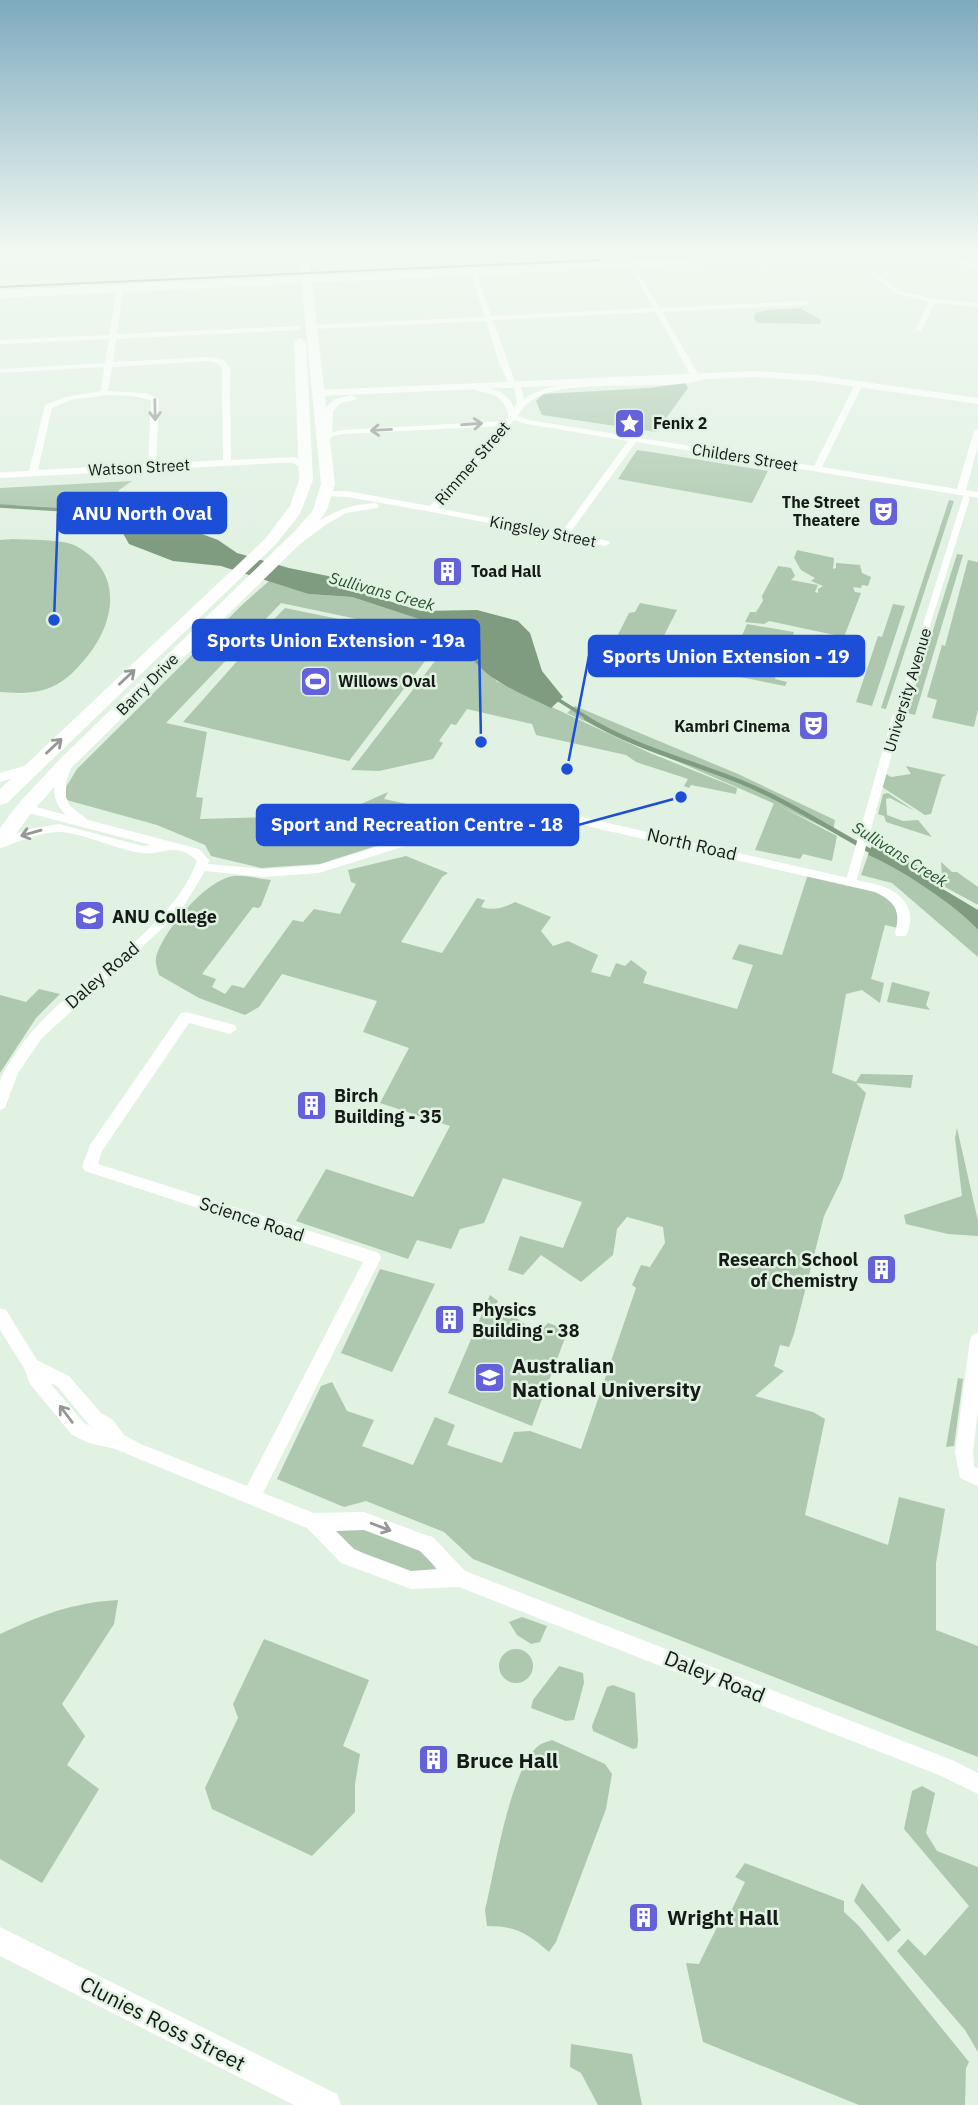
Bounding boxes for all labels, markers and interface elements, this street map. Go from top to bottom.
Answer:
one-way arrow [148,398,161,421]
place icon: Fenix 2 [613,406,647,440]
place label: Fenix 2 [653,413,707,433]
street label: Rimmer Street [430,417,514,509]
one-way arrow [460,418,483,431]
one-way arrow [370,423,393,436]
street label: Childers Street [691,439,799,475]
street label: Watson Street [88,454,190,480]
place label: The Street Theatere [782,492,860,530]
callout: ANU North Oval [58,493,226,533]
theatre icon: The Street Theatere [866,494,900,528]
text: ANU North Oval [72,501,212,525]
street label: Kingsley Street [488,511,598,551]
building icon: Toad Hall [431,554,465,588]
place label: Toad Hall [471,561,541,581]
water label: Sullivans Creek [327,567,437,615]
callout: Sports Union Extension - 19a [193,620,479,660]
street label: University Avenue [879,625,935,755]
text: Sports Union Extension - 19a [207,628,465,652]
callout: Sports Union Extension - 19 [589,636,864,676]
text: Sports Union Extension - 19 [602,644,850,668]
street label: Barry Drive [112,649,182,719]
sports icon: Willows Oval [298,664,332,698]
one-way arrow [118,669,135,686]
place label: Willows Oval [338,671,436,691]
theatre icon: Kambri Cinema [796,709,830,743]
place label: Kambri Cinema [674,716,790,736]
one-way arrow [45,737,62,754]
callout: Sport and Recreation Centre - 18 [257,805,578,845]
text: Sport and Recreation Centre - 18 [271,812,563,836]
water label: Sullivans Creek [849,817,952,891]
street label: North Road [645,822,739,866]
one-way arrow [20,828,42,841]
school or university icon: ANU College [72,899,106,933]
place label: ANU College [112,905,217,928]
street label: Daley Road [60,936,144,1014]
place label: Birch Building - 35 [334,1084,442,1128]
building icon: Birch Building - 35 [294,1088,328,1122]
street label: Science Road [197,1191,307,1247]
place label: Research School of Chemistry [718,1248,859,1292]
building icon: Research School of Chemistry [864,1252,898,1286]
place label: Physics Building - 38 [472,1298,580,1342]
building icon: Physics Building - 38 [432,1302,466,1336]
place label: Australian National University [512,1351,702,1403]
school or university icon: Australian National University [472,1360,506,1394]
one-way arrow [59,1405,74,1424]
one-way arrow [369,1522,391,1534]
street label: Daley Road [661,1643,769,1709]
building icon: Bruce Hall [416,1743,450,1777]
place label: Bruce Hall [456,1746,558,1774]
building icon: Wright Hall [627,1900,661,1934]
place label: Wright Hall [667,1903,779,1931]
street label: Clunies Ross Street [75,1969,251,2077]

